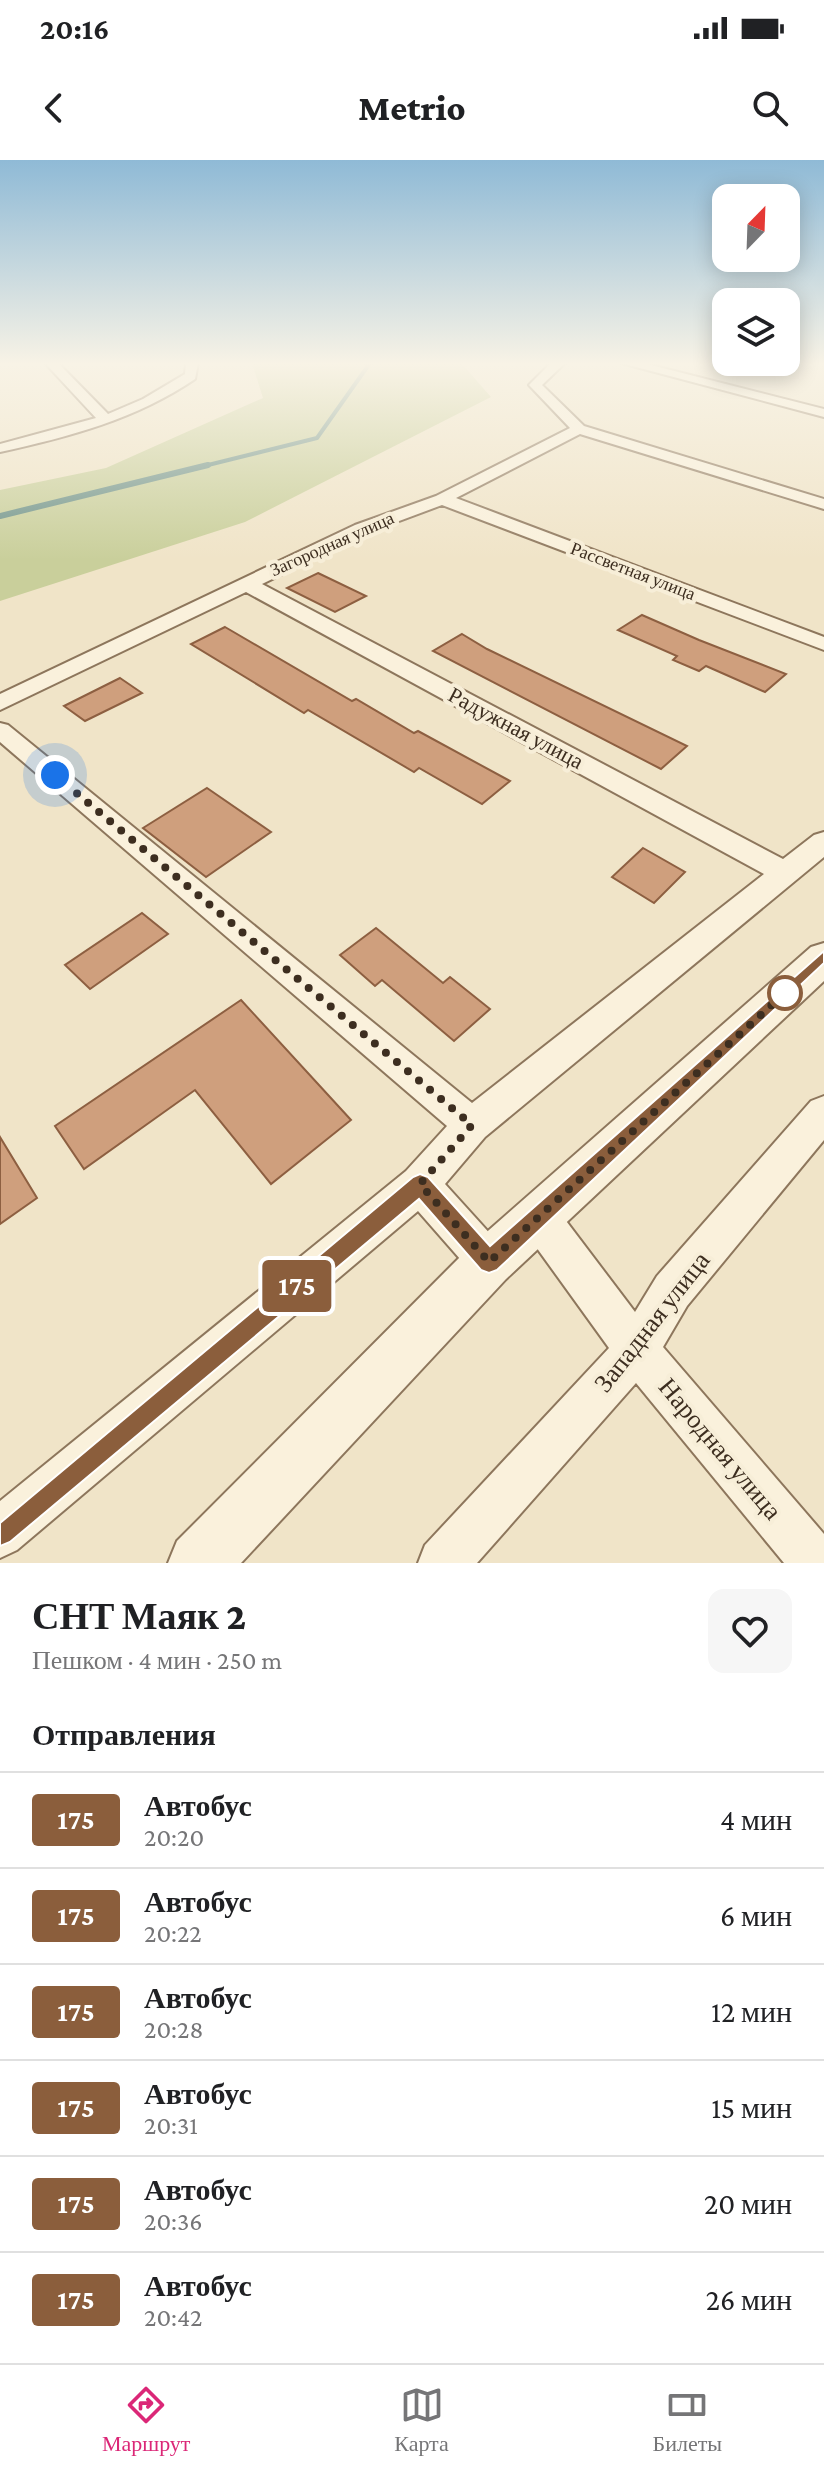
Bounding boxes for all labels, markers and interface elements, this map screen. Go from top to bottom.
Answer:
text: 20:16 [40,12,109,45]
icon: back [32,86,76,130]
icon: search [748,86,792,130]
text: Metrio [358,88,466,128]
north arrow [712,184,800,272]
map controls [712,184,800,376]
button: layers [712,288,800,376]
street label: Загородная улица [267,508,397,580]
street label: Рассветная улица [568,538,698,604]
street label: Радужная улица [444,682,588,774]
your location [35,755,75,795]
unlabelled marker [768,976,802,1010]
street label: Западная улица [588,1246,716,1398]
line badge: 175 [251,1260,343,1312]
text: 175 [278,1270,316,1301]
street label: Народная улица [653,1373,788,1526]
button: heart [708,1589,792,1673]
text: СНТ Маяк 2 [32,1595,246,1637]
text: Пешком · 4 мин · 250 m [32,1646,282,1675]
text: Отправления [32,1718,216,1751]
text: Автобус [144,1789,252,1822]
text: 4 мин [720,1803,792,1836]
text: 175 [57,1804,95,1835]
text: 20:20 [144,1823,204,1852]
text: Автобус [144,1885,252,1918]
text: 6 мин [720,1899,792,1932]
text: 175 [57,1900,95,1931]
text: 20:22 [144,1919,202,1948]
text: Автобус [144,1981,252,2014]
text: 12 мин [711,1995,792,2028]
text: 175 [57,1996,95,2027]
text: 20:28 [144,2015,203,2044]
text: Автобус [144,2077,252,2110]
text: 15 мин [711,2091,792,2124]
text: 175 [57,2092,95,2123]
text: 20:31 [144,2111,198,2140]
text: Автобус [144,2173,252,2206]
text: 20 мин [704,2187,792,2220]
text: 175 [57,2188,95,2219]
text: 20:36 [144,2207,203,2236]
text: Автобус [144,2269,252,2302]
text: 26 мин [706,2283,792,2316]
text: 175 [57,2284,95,2315]
text: 20:42 [144,2303,202,2332]
tab: Маршрут [102,2383,190,2457]
tab: Карта [394,2383,449,2457]
tab: Билеты [653,2383,722,2457]

